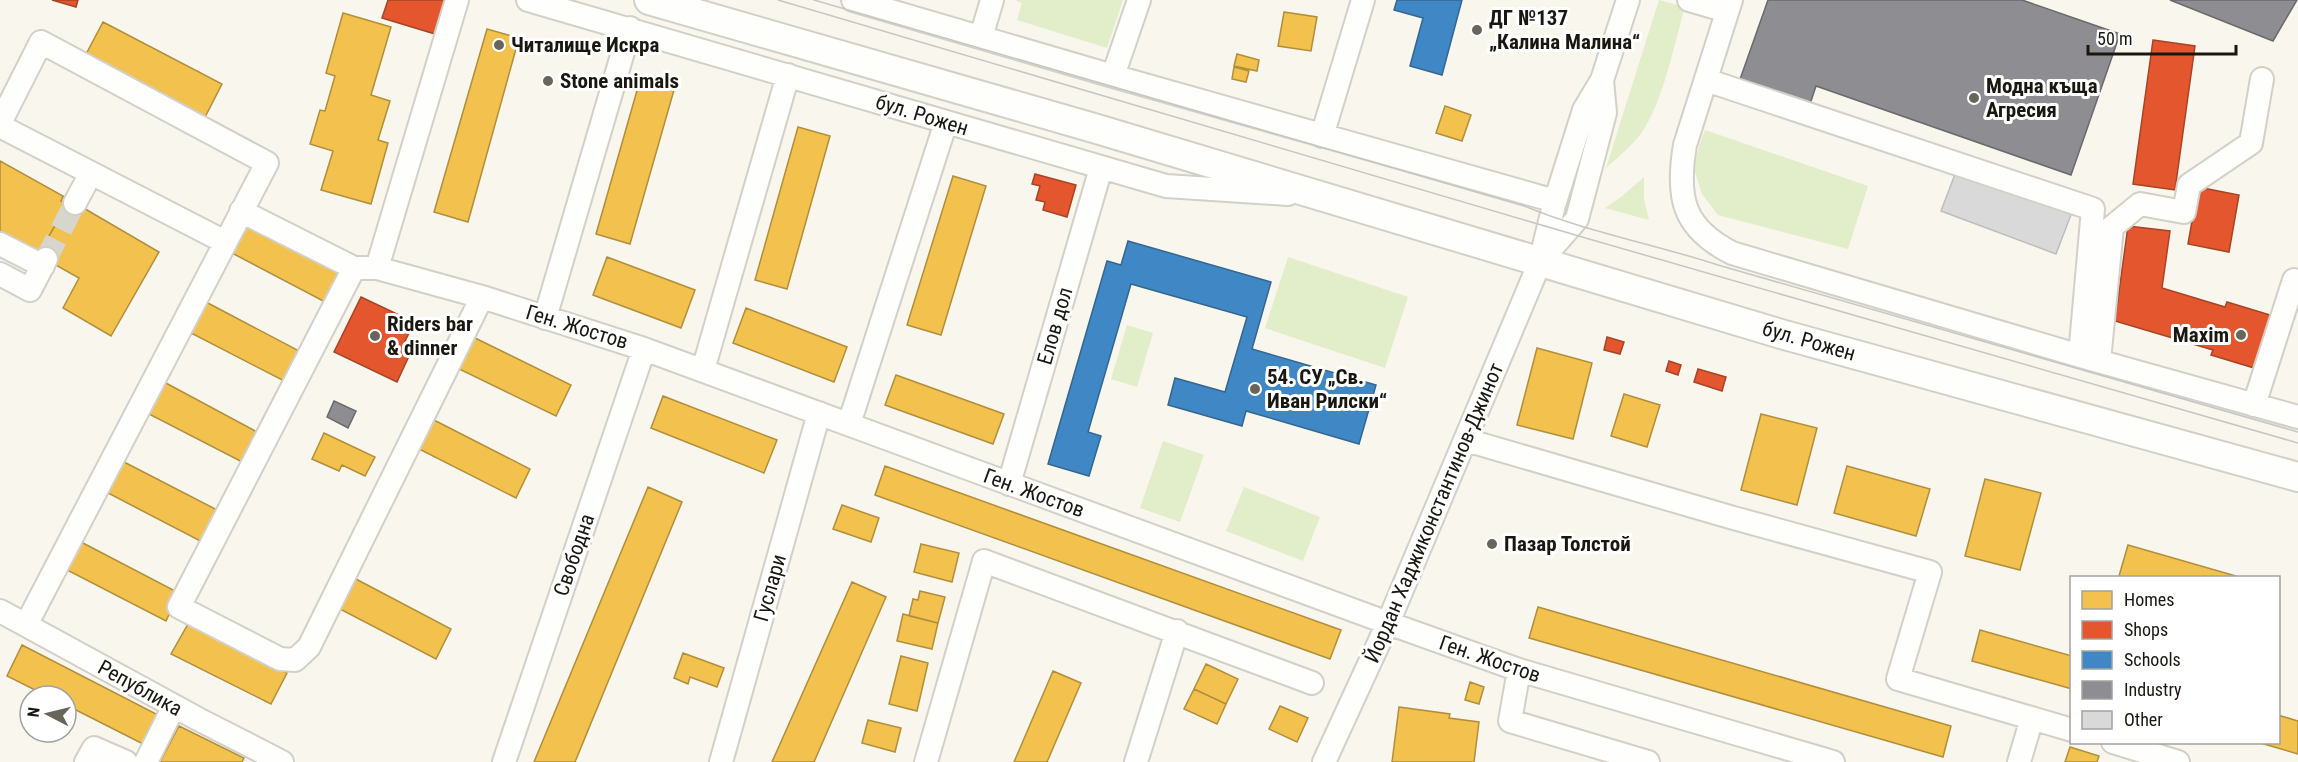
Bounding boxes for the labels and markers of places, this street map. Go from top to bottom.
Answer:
place label: ДГ №137 „Калина Малина“ [1489,6,1640,54]
marker: ДГ №137 „Калина Малина“ [1470,23,1484,37]
place label: Читалище Искра [511,33,659,57]
marker: Читалище Искра [492,38,506,52]
place label: Stone animals [560,69,679,93]
marker: Stone animals [541,74,555,88]
place label: Модна къща Агресия [1986,74,2098,122]
marker: Модна къща Агресия [1967,91,1981,105]
place label: Riders bar & dinner [387,312,473,360]
place label: Maxim [2173,323,2229,347]
marker: Maxim [2234,328,2248,342]
marker: Riders bar & dinner [368,329,382,343]
place label: 54. СУ „Св. Иван Рилски“ [1267,365,1387,413]
marker: 54. СУ „Св. Иван Рилски“ [1248,382,1262,396]
place label: Пазар Толстой [1504,532,1631,556]
marker: Пазар Толстой [1485,537,1499,551]

